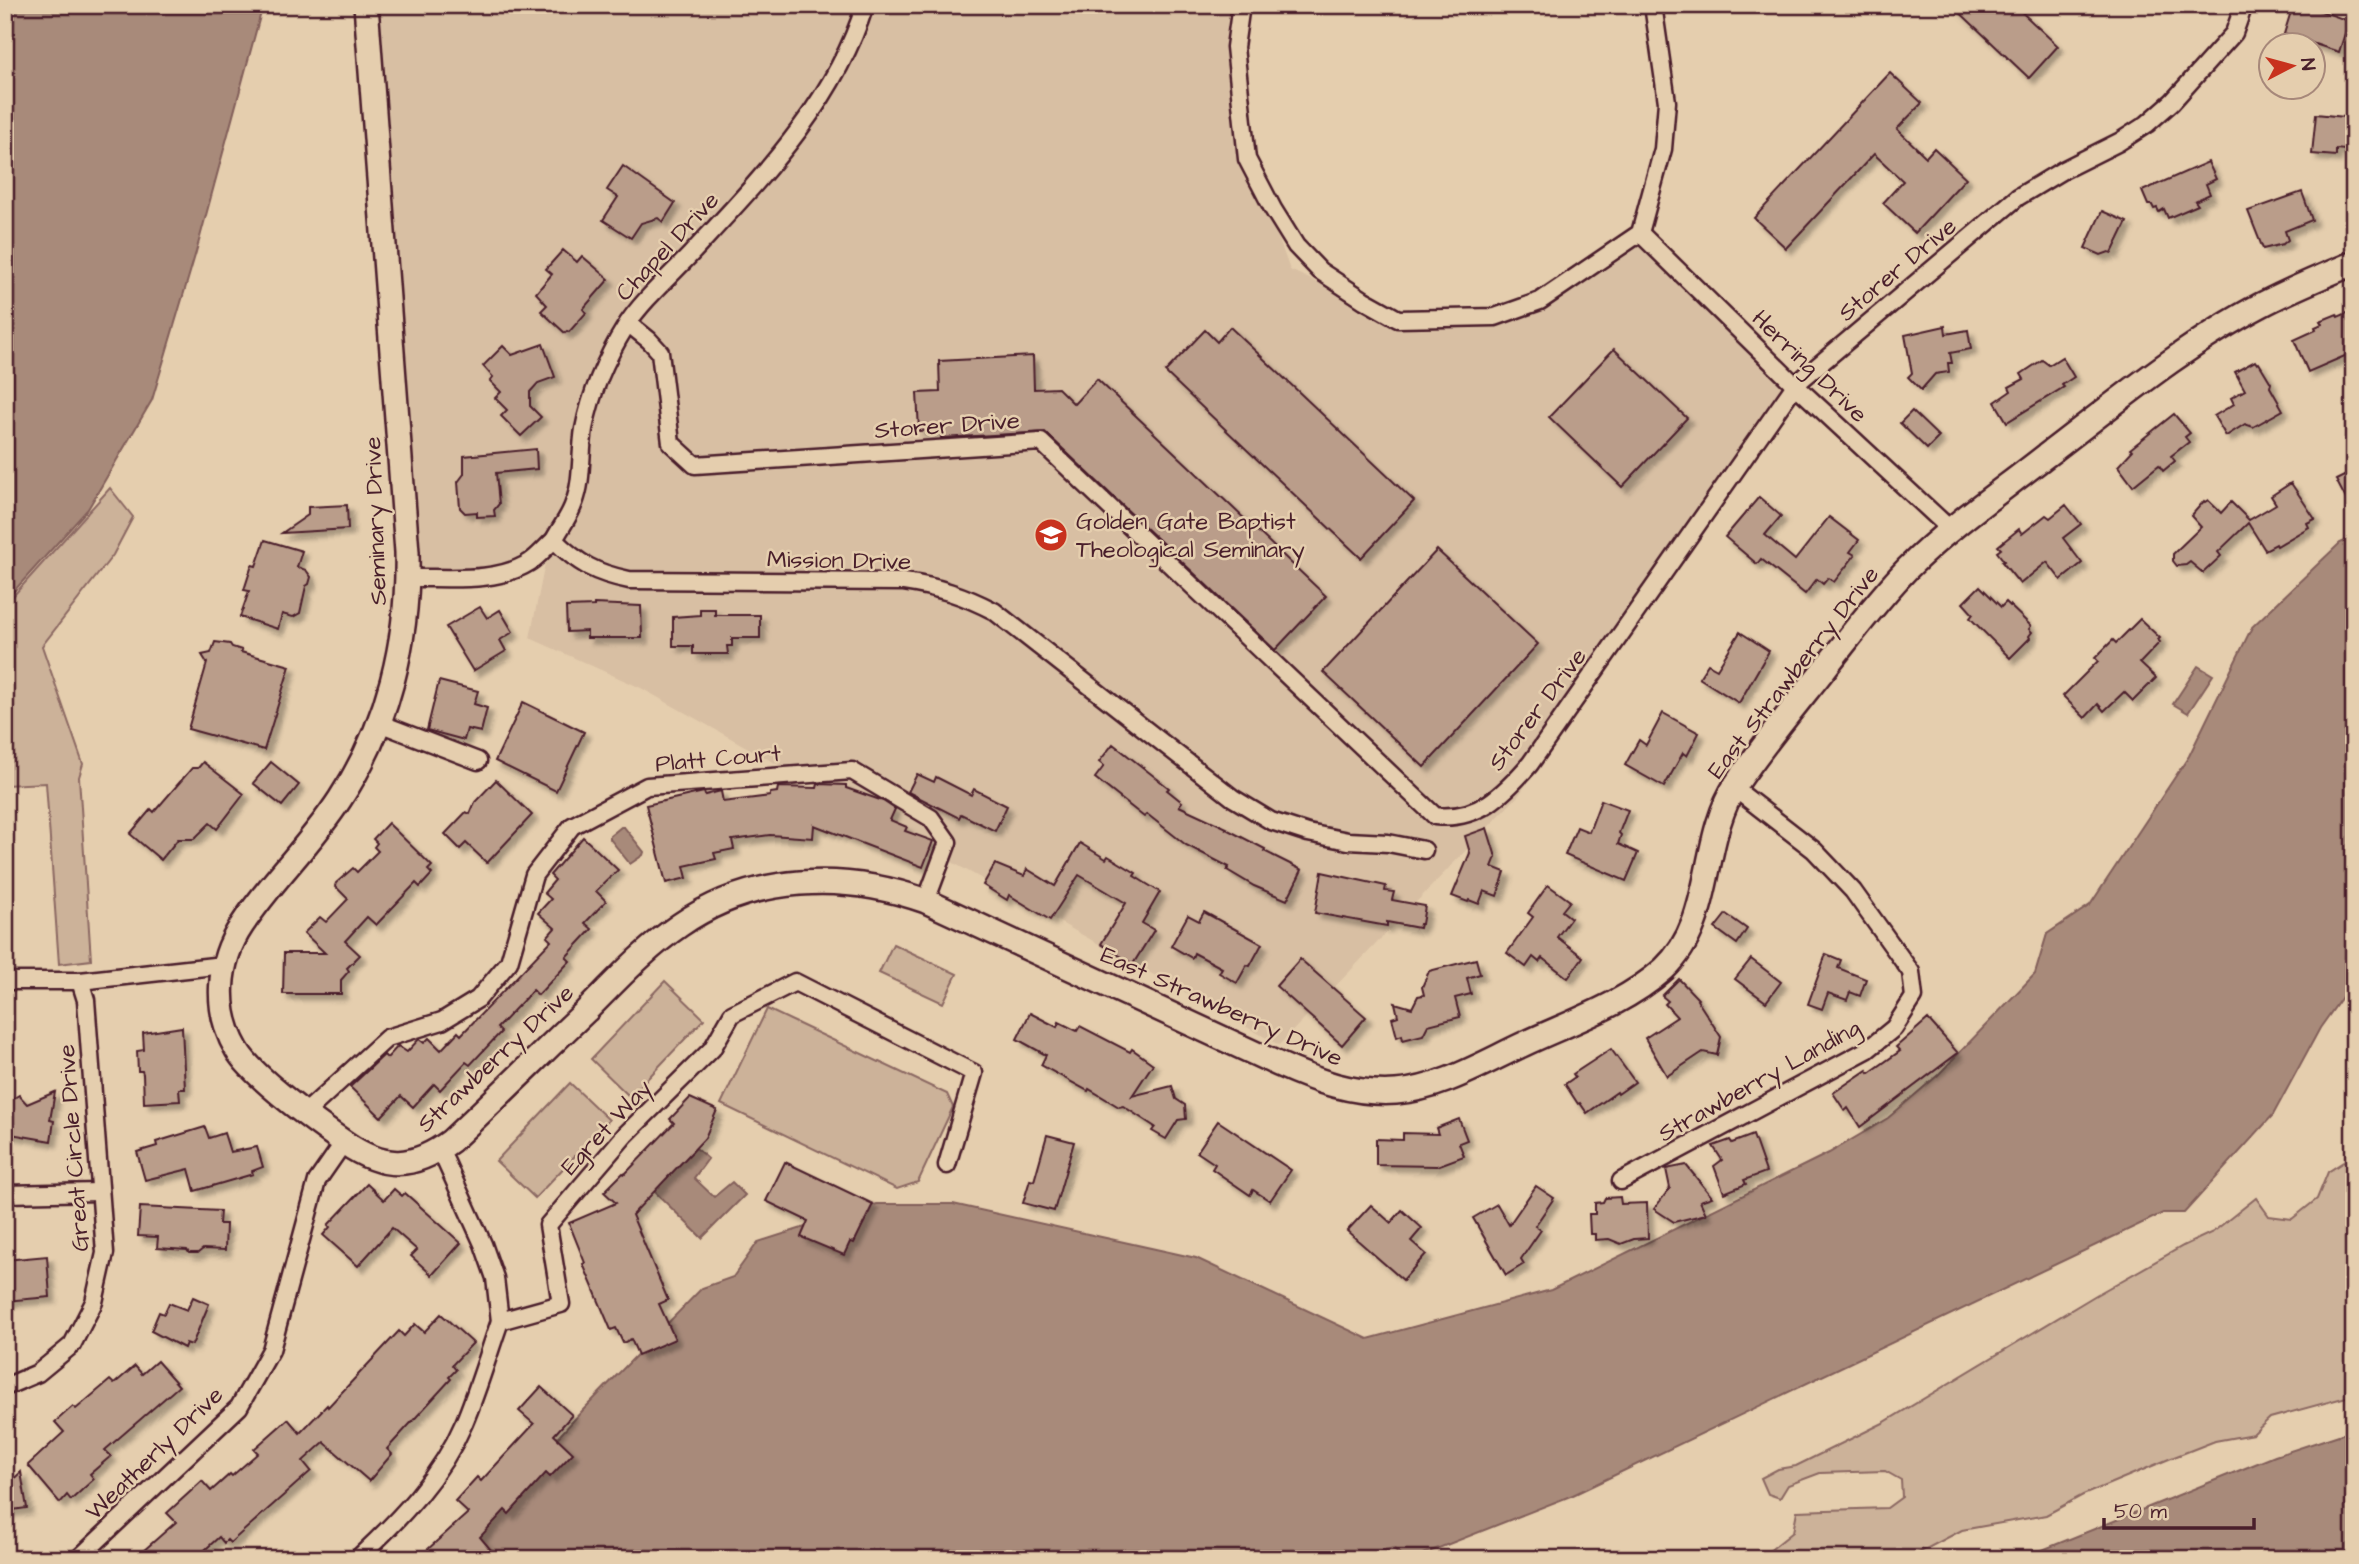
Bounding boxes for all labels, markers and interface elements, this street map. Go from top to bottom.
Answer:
north arrow [2258,32,2328,102]
text: N [2293,57,2321,72]
street label: Chapel Drive [608,184,727,309]
street label: Storer Drive [1831,210,1964,330]
street label: Herring Drive [1743,303,1875,432]
street label: Storer Drive [873,404,1021,448]
street label: Seminary Drive [356,436,397,606]
place label: Golden Gate Baptist Theological Seminary [1076,505,1305,568]
school or university icon: Golden Gate Baptist Theological Seminary [1032,516,1070,554]
street label: Mission Drive [767,543,911,579]
street label: East Strawberry Drive [1700,559,1888,787]
street label: Storer Drive [1480,641,1595,778]
street label: Platt Court [654,737,783,781]
street label: East Strawberry Drive [1095,938,1348,1077]
street label: Strawberry Drive [410,977,582,1141]
street label: Strawberry Landing [1652,1011,1867,1152]
street label: Great Circle Drive [50,1043,98,1253]
street label: Egret Way [553,1072,661,1184]
street label: Weatherly Drive [78,1379,232,1529]
scale bar [2104,1487,2254,1531]
text: 50 m [2114,1497,2168,1526]

